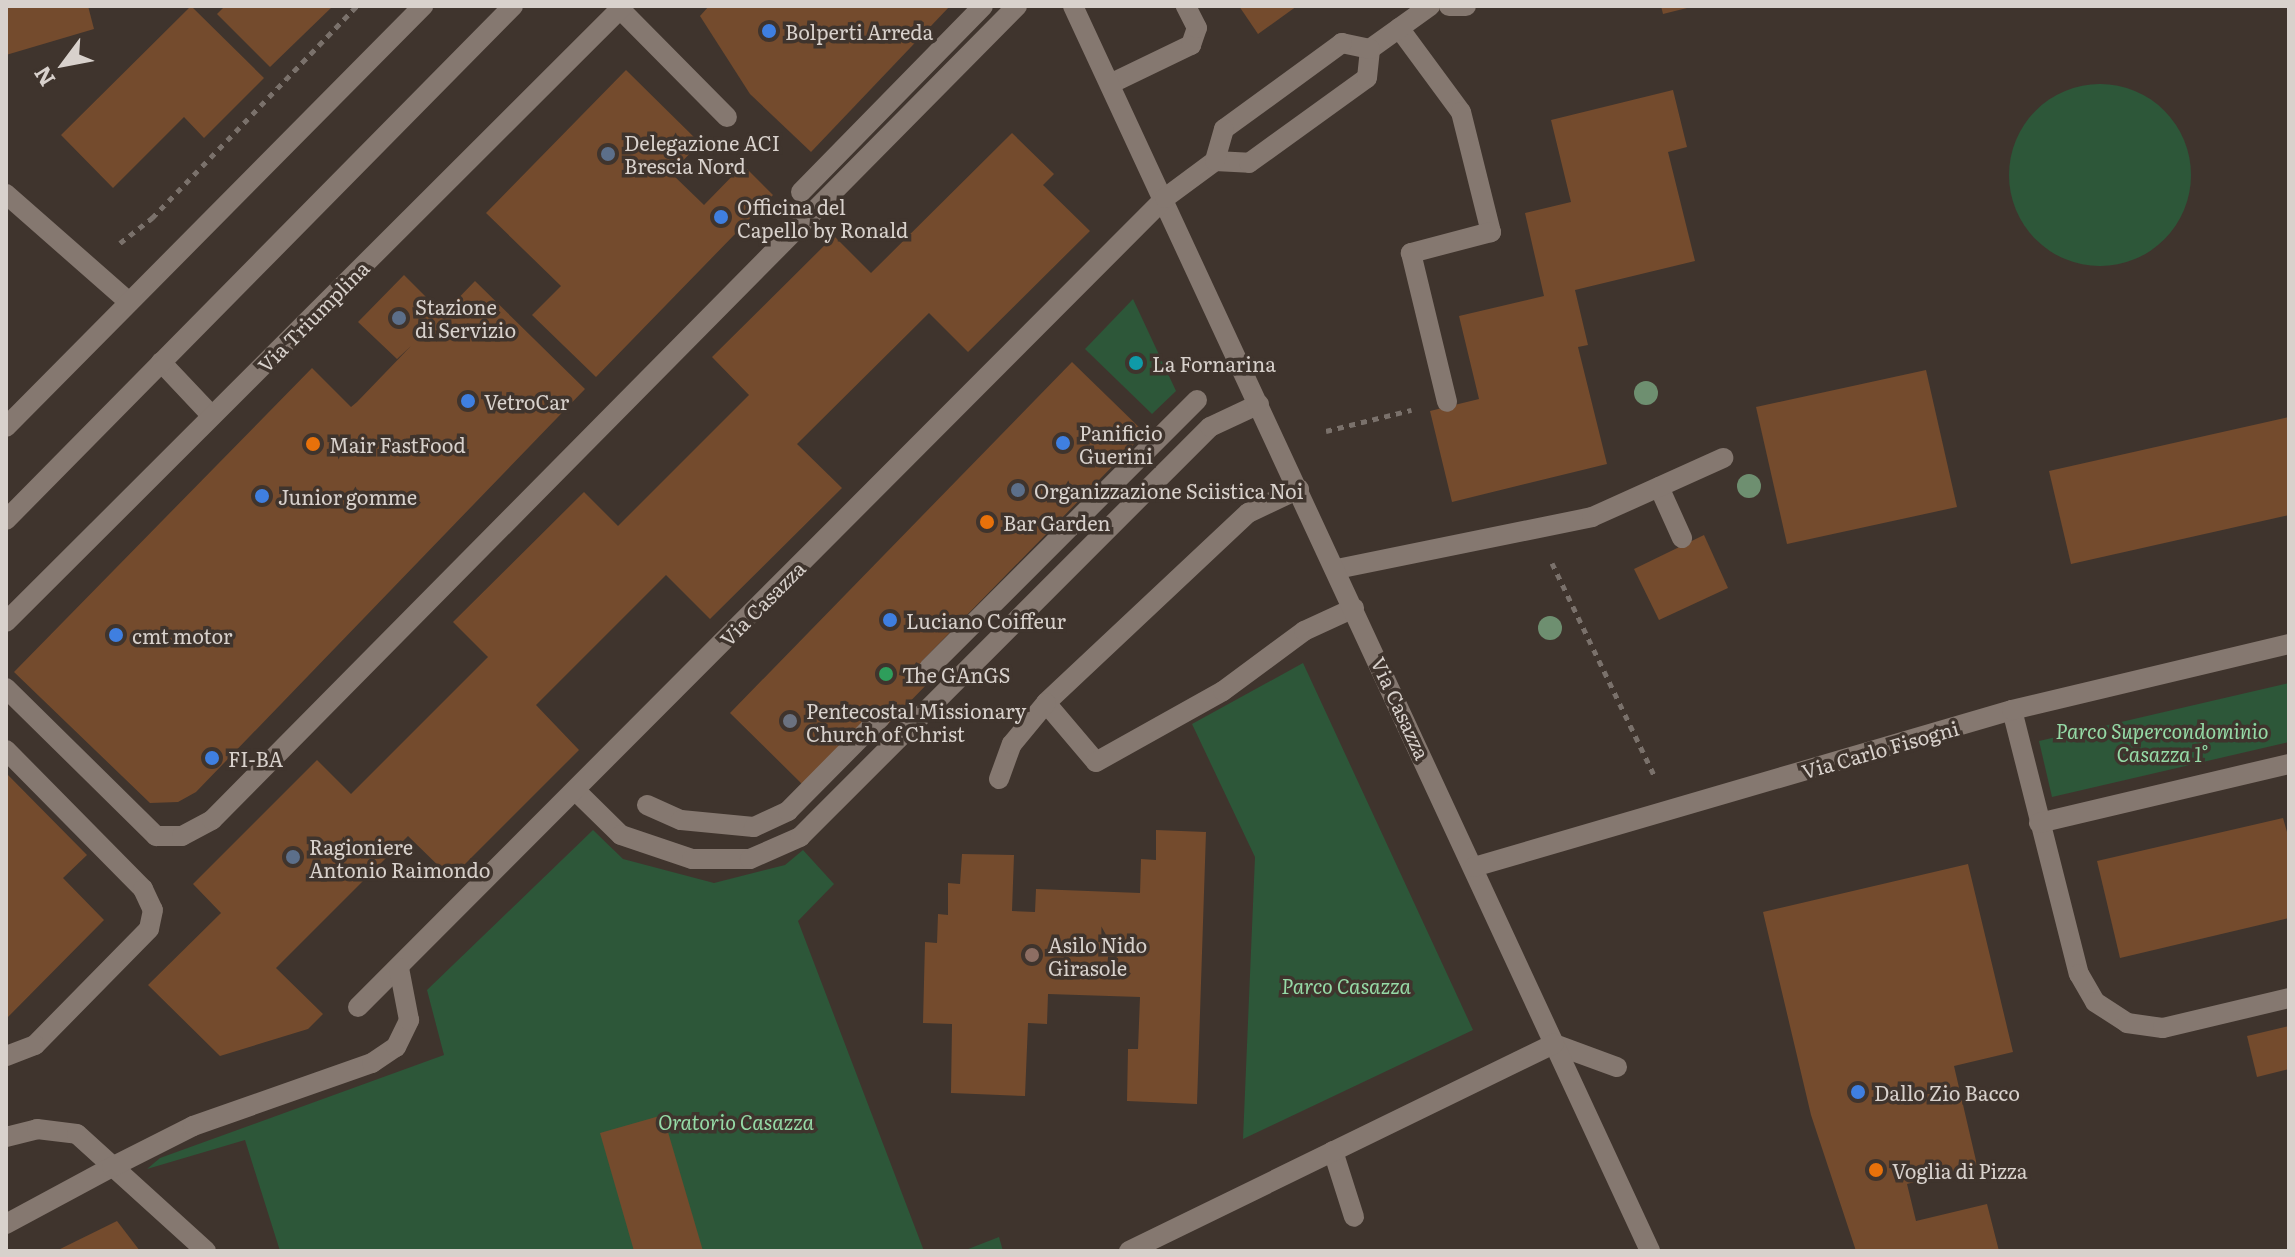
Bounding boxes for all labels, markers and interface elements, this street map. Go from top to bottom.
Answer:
place label: Bolperti Arreda [785,19,933,43]
marker: Bolperti Arreda [760,22,778,40]
north arrow [24,24,104,104]
text: N [24,60,62,94]
place label: Delegazione ACI Brescia Nord [624,130,780,177]
marker: Delegazione ACI Brescia Nord [599,145,617,163]
place label: Officina del Capello by Ronald [737,194,908,241]
marker: Officina del Capello by Ronald [712,208,730,226]
street label: Via Triumplina [252,255,374,377]
place label: Stazione di Servizio [415,294,516,341]
marker: Stazione di Servizio [390,309,408,327]
place label: La Fornarina [1152,351,1276,375]
marker: La Fornarina [1127,354,1145,372]
place label: VetroCar [484,389,569,413]
marker: VetroCar [459,392,477,410]
place label: Panificio Guerini [1079,420,1163,467]
place label: Mair FastFood [329,432,466,456]
marker: Panificio Guerini [1054,434,1072,452]
marker: Mair FastFood [304,435,322,453]
place label: Organizzazione Sciistica Noi [1034,478,1303,502]
marker: Organizzazione Sciistica Noi [1009,481,1027,499]
place label: Junior gomme [278,484,417,508]
marker: Junior gomme [253,487,271,505]
place label: Bar Garden [1003,510,1111,534]
marker: Bar Garden [978,513,996,531]
street label: Via Casazza [715,556,809,650]
place label: Luciano Coiffeur [906,608,1066,632]
marker: Luciano Coiffeur [881,611,899,629]
place label: cmt motor [132,623,233,647]
marker: cmt motor [107,626,125,644]
street label: Via Casazza [1367,653,1435,763]
place label: The GAnGS [902,662,1010,686]
marker: The GAnGS [877,665,895,683]
place label: Pentecostal Missionary Church of Christ [806,698,1026,745]
marker: Pentecostal Missionary Church of Christ [781,712,799,730]
street label: Via Carlo Fisogni [1799,715,1961,783]
park label: Parco Supercondominio Casazza 1° [2056,718,2268,765]
place label: FI-BA [228,746,283,770]
marker: FI-BA [203,749,221,767]
place label: Ragioniere Antonio Raimondo [309,834,490,881]
marker: Ragioniere Antonio Raimondo [284,848,302,866]
place label: Asilo Nido Girasole [1048,932,1147,979]
marker: Asilo Nido Girasole [1023,946,1041,964]
park label: Parco Casazza [1281,973,1411,997]
place label: Dallo Zio Bacco [1874,1080,2020,1104]
marker: Dallo Zio Bacco [1849,1083,1867,1101]
park label: Oratorio Casazza [658,1109,814,1133]
place label: Voglia di Pizza [1892,1158,2027,1182]
marker: Voglia di Pizza [1867,1161,1885,1179]

